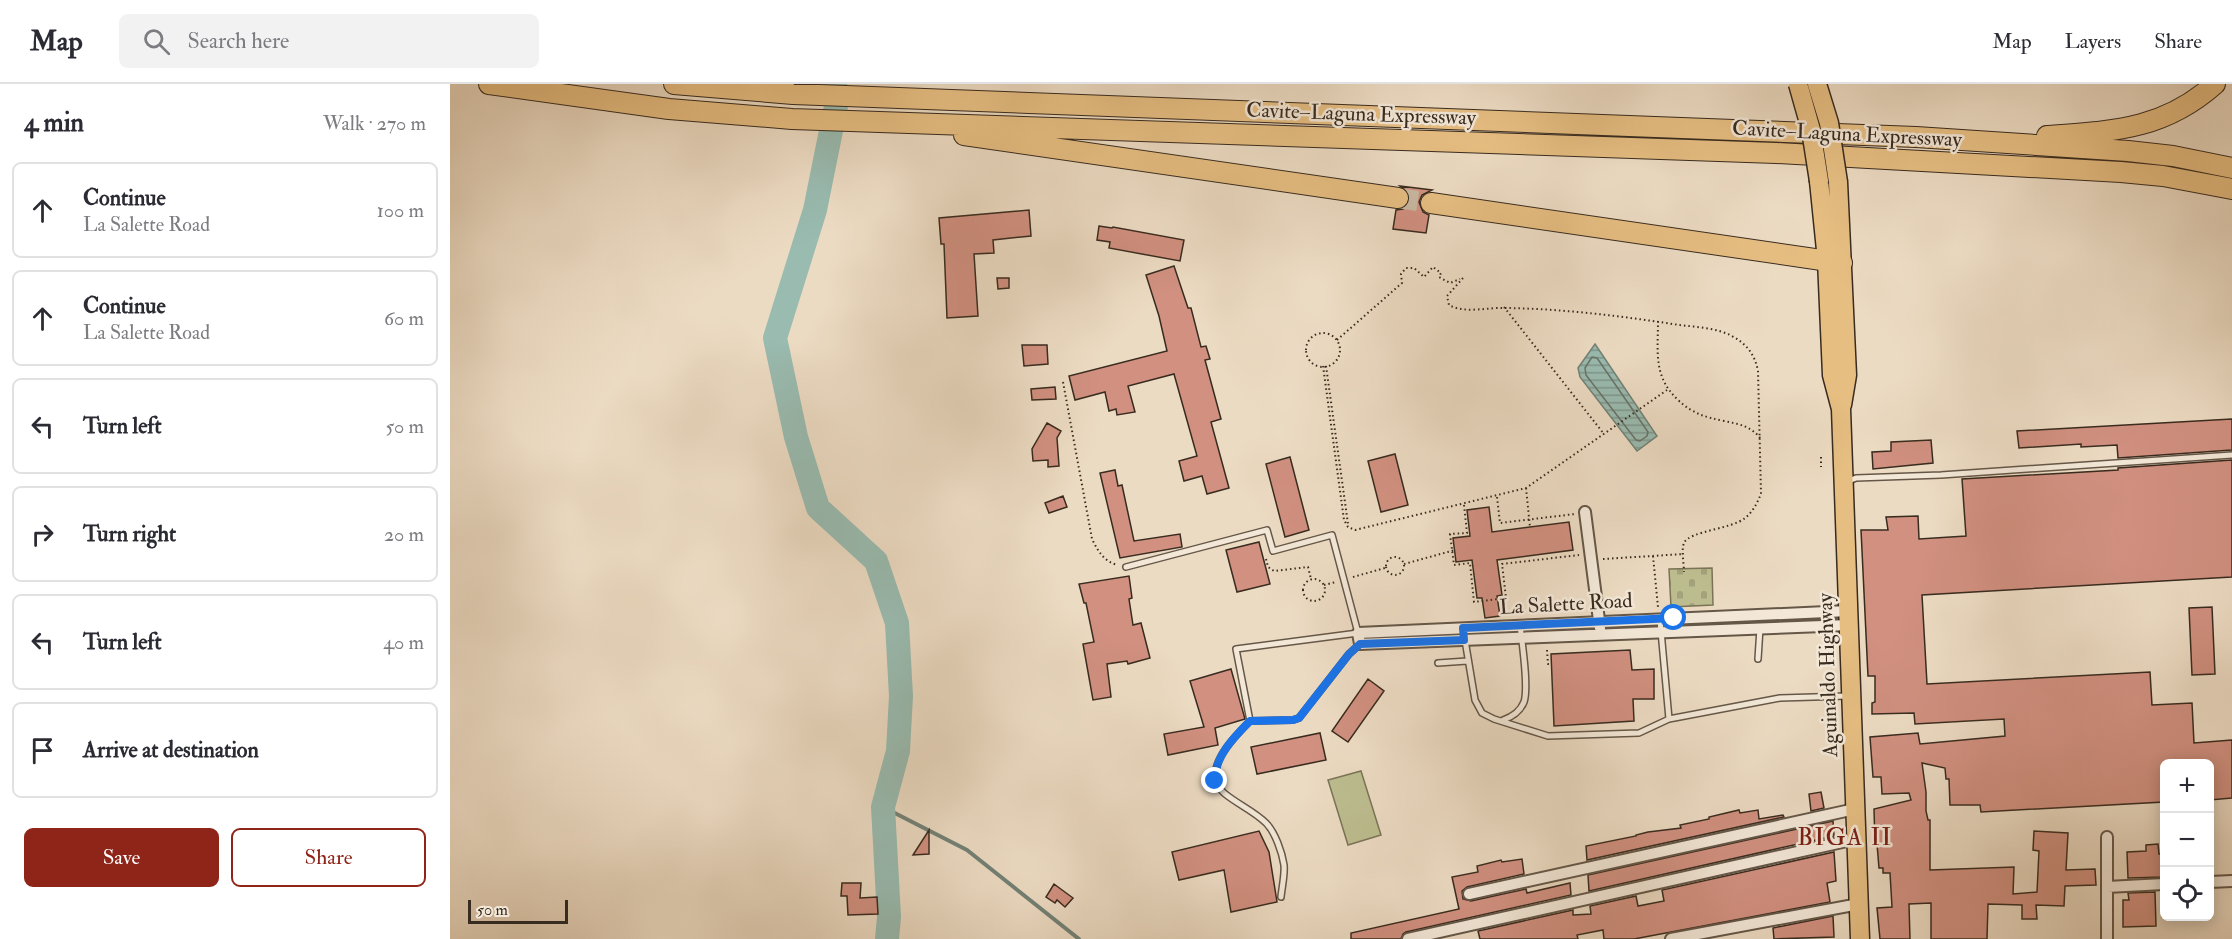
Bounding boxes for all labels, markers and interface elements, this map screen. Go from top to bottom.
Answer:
search box [119,14,539,68]
text: Map [30,24,83,59]
icon: search [140,25,173,58]
text: Search here [188,27,289,55]
text: Map [1992,28,2032,55]
text: Layers [2065,28,2121,55]
text: Share [2154,28,2202,55]
street label: Cavite–Laguna Expressway [1246,96,1477,132]
text: 4 min [24,107,84,139]
text: Walk · 270 m [323,111,426,136]
street label: Cavite–Laguna Expressway [1731,115,1963,154]
text: Continue [83,184,166,212]
icon: ahead [26,194,59,227]
text: 100 m [377,198,424,223]
text: La Salette Road [83,212,210,237]
text: Continue [83,292,166,320]
icon: ahead [26,302,59,335]
text: 60 m [384,306,424,331]
text: La Salette Road [83,320,210,345]
icon: left [26,410,59,443]
text: Turn left [83,412,162,440]
text: 50 m [385,414,424,439]
icon: right [26,518,59,551]
text: Turn right [83,520,176,548]
text: 20 m [384,522,424,547]
street label: La Salette Road [1499,587,1634,621]
street label: Aguinaldo Highway [1812,592,1844,759]
route start [1660,604,1686,630]
icon: left [26,626,59,659]
text: Turn left [83,628,162,656]
text: 40 m [383,630,424,655]
icon: arrive [26,734,59,767]
text: Arrive at destination [83,736,259,764]
map controls [2160,759,2214,921]
button: + [2160,759,2214,813]
route end [1201,767,1227,793]
button: − [2160,813,2214,867]
district label: BIGA II [1797,822,1893,853]
button: Save [24,828,219,887]
button: Share [231,828,426,887]
button: locate [2160,867,2214,921]
scale bar [468,897,568,924]
text: 50 m [477,900,508,920]

